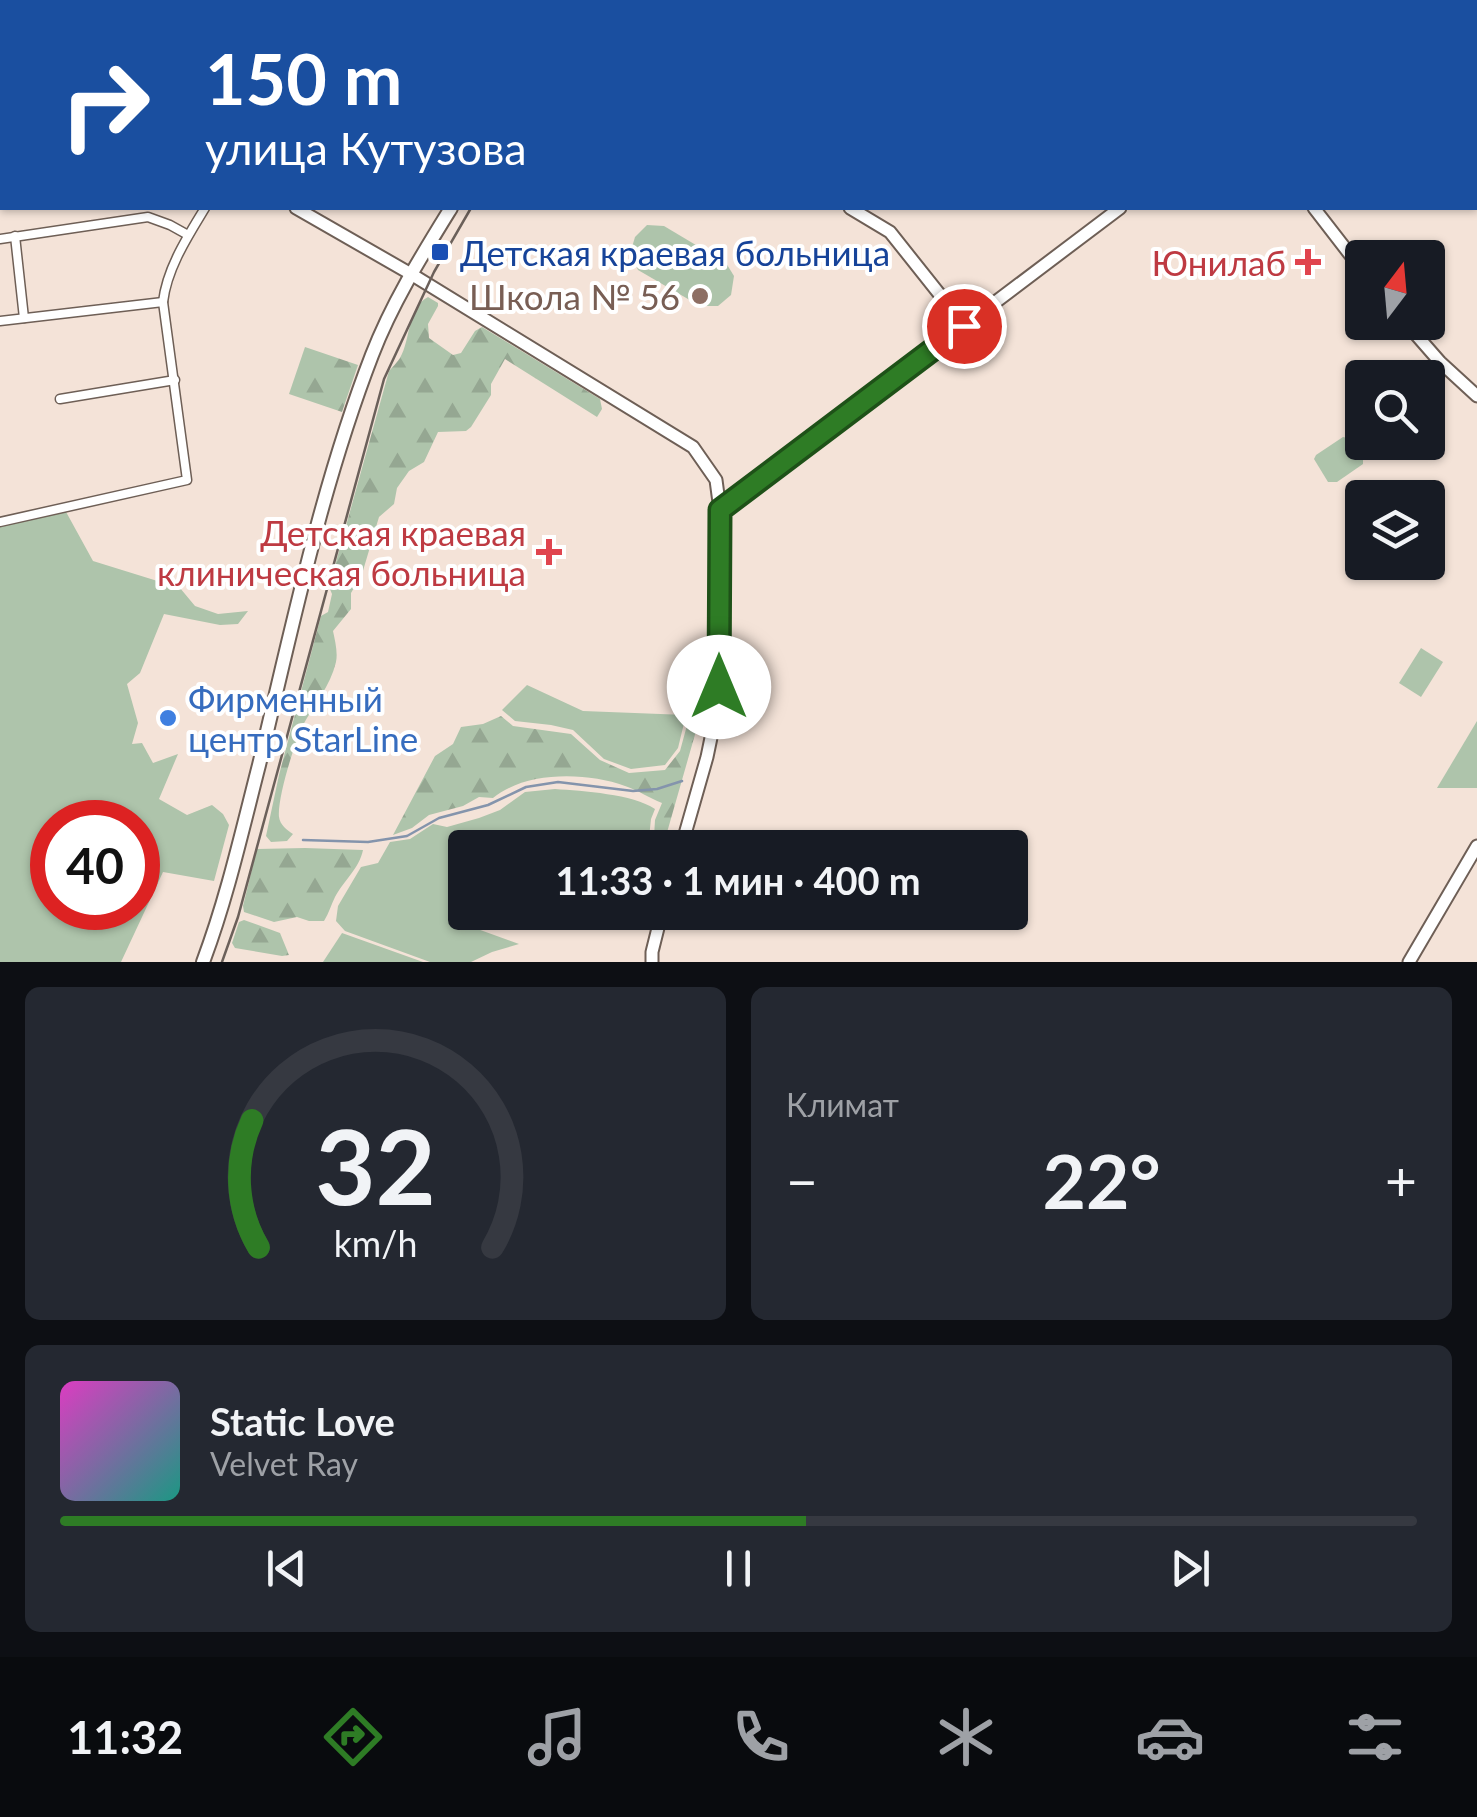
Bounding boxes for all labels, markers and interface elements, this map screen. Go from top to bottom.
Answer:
text: 150 m [205,36,402,120]
icon: right [40,40,170,170]
text: улица Кутузова [205,121,527,175]
place label: Детская краевая больница [460,231,890,273]
north arrow [1345,240,1445,340]
map controls [1345,240,1445,580]
marker: Детская краевая больница [429,241,451,263]
place label: Юнилаб [1152,241,1286,283]
marker: Юнилаб [1295,249,1321,275]
place label: Школа № 56 [469,275,680,317]
pin [922,284,1007,369]
marker: Школа № 56 [689,285,711,307]
icon: arrive [937,299,992,354]
button: search [1345,360,1445,460]
button: layers [1345,480,1445,580]
place label: Детская краевая клиническая больница [157,511,526,593]
marker: Детская краевая клиническая больница [536,539,562,565]
position arrow [667,635,771,739]
place label: Фирменный центр StarLine [188,677,418,759]
marker: Фирменный центр StarLine [157,707,179,729]
speed limit sign: 40 [30,800,160,930]
text: 11:33 · 1 мин · 400 m [555,857,921,903]
text: Климат [786,1085,899,1124]
text: 32 [315,1102,436,1227]
text: 22° [1042,1135,1161,1225]
text: − [786,1147,818,1213]
text: + [1385,1147,1417,1213]
text: km/h [334,1222,417,1265]
text: Static Love [210,1398,395,1444]
text: Velvet Ray [210,1444,358,1483]
icon: previous [259,1541,314,1596]
icon: pause [711,1541,766,1596]
icon: next [1163,1541,1218,1596]
icon: directions [318,1702,388,1772]
icon: music [522,1702,592,1772]
icon: phone [726,1702,796,1772]
icon: climate [931,1702,1001,1772]
icon: car [1135,1702,1205,1772]
icon: filters [1340,1702,1410,1772]
text: 11:32 [67,1710,183,1764]

